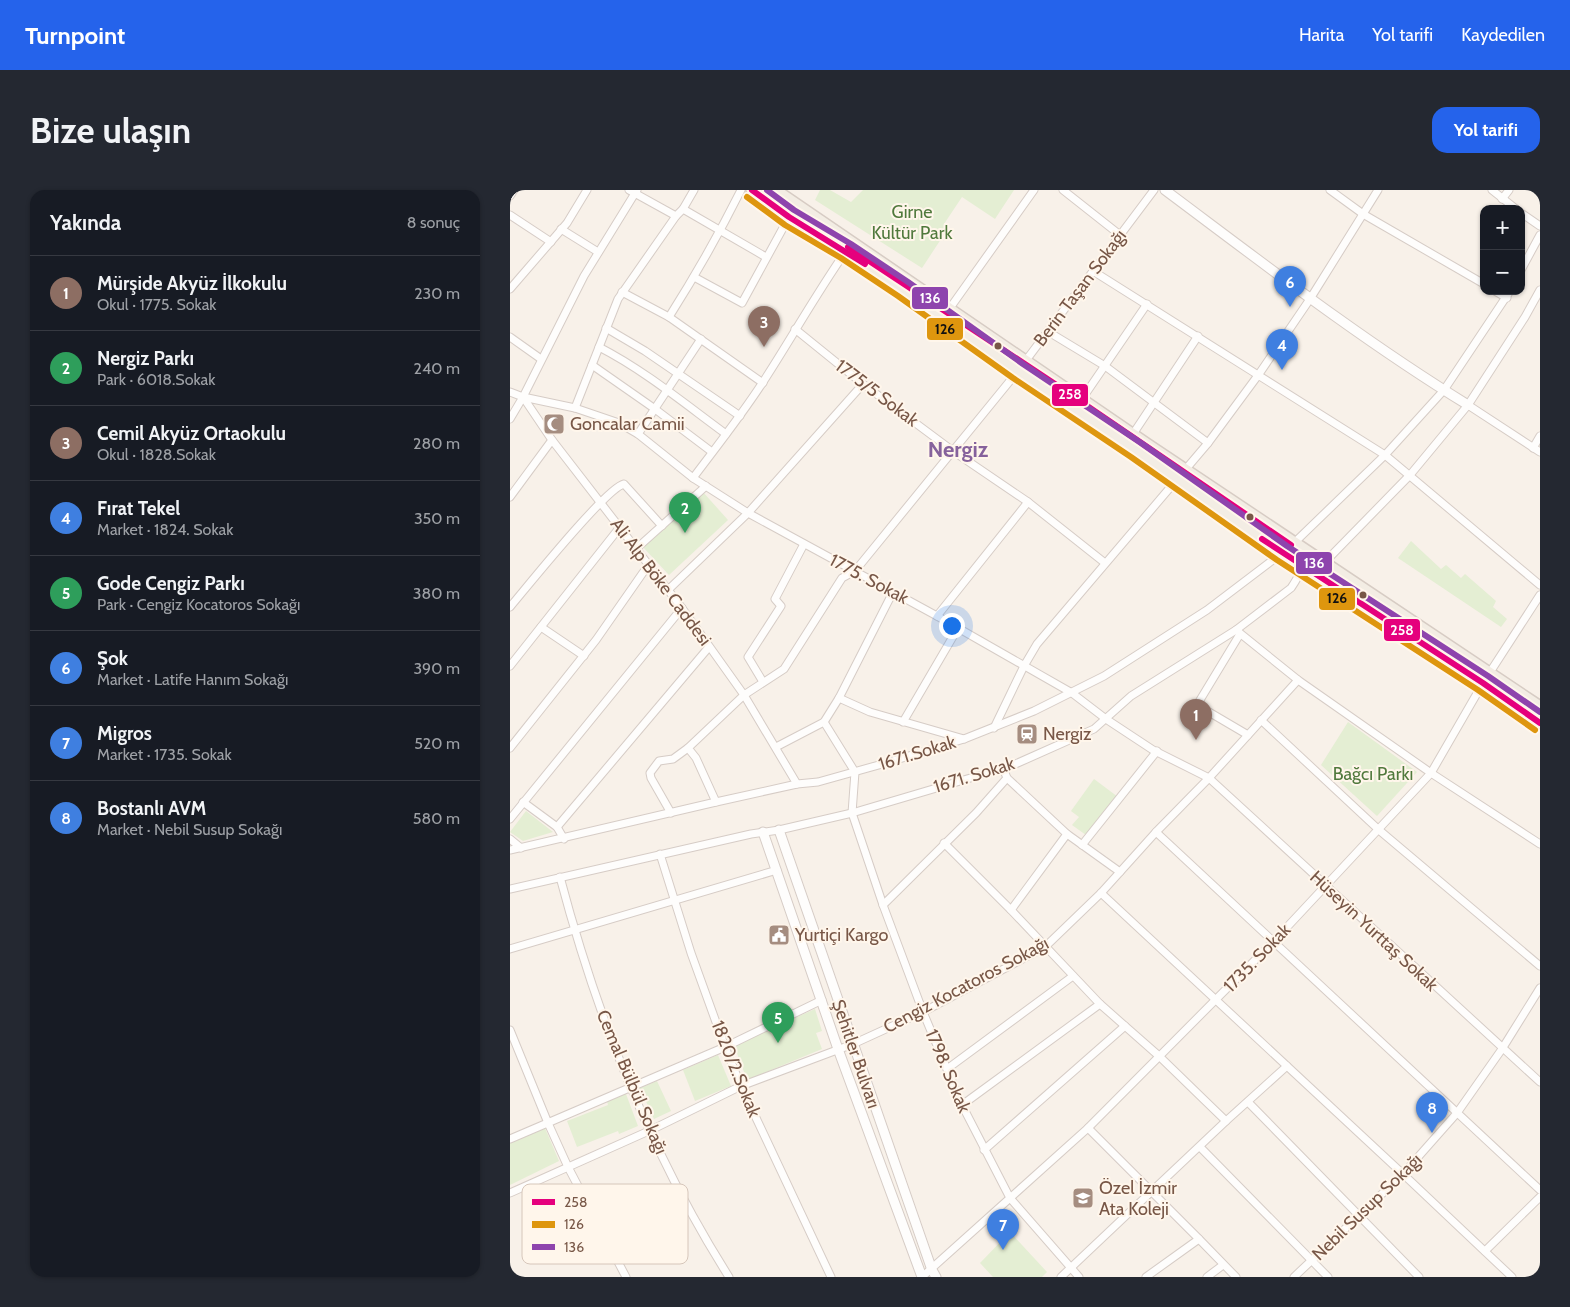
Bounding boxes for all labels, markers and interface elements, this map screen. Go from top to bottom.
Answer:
text: Turnpoint [25,21,125,50]
text: Harita [1299,24,1344,46]
text: Yol tarifi [1372,24,1433,46]
text: Kaydedilen [1461,24,1545,46]
button: Yol tarifi [1432,107,1540,153]
text: Bize ulaşın [30,109,191,152]
park label: Girne Kültür Park [871,201,953,244]
map controls [1480,205,1525,295]
button: + [1480,205,1525,250]
text: Yakında [50,210,121,235]
text: 8 sonuç [407,213,460,232]
street label: Berin Taşan Sokağı [1029,225,1131,351]
button: − [1480,250,1525,295]
pin: 6 [1274,266,1306,307]
text: Mürşide Akyüz İlkokulu [97,272,287,295]
text: 1 [63,284,69,303]
text: 230 m [414,284,460,303]
line badge: 136 [911,286,949,310]
text: 136 [920,289,940,307]
text: Okul · 1775. Sokak [97,295,217,314]
pin: 3 [748,306,780,347]
line badge: 126 [926,317,964,341]
text: 126 [935,320,955,338]
pin: 4 [1266,329,1298,370]
unlabelled marker [993,341,1003,351]
text: Nergiz Parkı [97,347,194,370]
street label: 1775/5 Sokak [831,355,924,432]
text: 2 [62,359,70,378]
text: 240 m [414,359,460,378]
text: Park · 6018.Sokak [97,370,215,389]
line badge: 258 [1051,383,1089,407]
text: 258 [1058,385,1082,403]
mosque icon: Goncalar Camii [542,412,566,436]
place label: Goncalar Camii [570,413,685,435]
text: Cemil Akyüz Ortaokulu [97,422,286,445]
text: 3 [62,434,70,453]
text: 280 m [413,434,460,453]
district label: Nergiz [928,436,989,463]
text: Okul · 1828.Sokak [97,445,216,464]
pin: 2 [669,492,701,533]
text: Fırat Tekel [97,497,180,520]
text: 4 [61,509,71,528]
text: 350 m [414,509,460,528]
unlabelled marker [1245,512,1255,522]
street label: Ali Alp Böke Caddesi [606,514,716,650]
text: Market · 1824. Sokak [97,520,233,539]
street label: 1775. Sokak [826,549,913,609]
line badge: 136 [1295,551,1333,575]
text: 136 [1304,554,1324,572]
text: Gode Cengiz Parkı [97,572,245,595]
text: 5 [62,584,70,603]
text: 380 m [413,584,460,603]
line badge: 126 [1318,587,1356,611]
text: 126 [1327,589,1347,607]
unlabelled marker [1358,590,1368,600]
text: Park · Cengiz Kocatoros Sokağı [97,595,300,614]
your location [939,613,965,639]
line badge: 258 [1383,618,1421,642]
text: 258 [1390,621,1414,639]
text: Şok [97,647,128,670]
text: 6 [62,659,71,678]
text: 390 m [413,659,460,678]
text: Market · Latife Hanım Sokağı [97,670,288,689]
pin: 1 [1180,699,1212,740]
text: Migros [97,722,152,745]
station icon: Nergiz [1015,722,1039,746]
place label: Nergiz [1043,723,1092,745]
street label: 1671.Sokak [876,731,959,775]
text: 7 [62,734,70,753]
text: 520 m [414,734,460,753]
text: Market · 1735. Sokak [97,745,232,764]
street label: 1671. Sokak [931,752,1018,798]
park label: Bağcı Parkı [1333,763,1413,785]
text: Bostanlı AVM [97,797,206,820]
text: 8 [61,809,71,828]
text: 580 m [413,809,460,828]
text: Market · Nebil Susup Sokağı [97,820,282,839]
street label: Hüseyin Yurttaş Sokak [1305,866,1443,997]
street label: 1735. Sokak [1219,918,1296,997]
public building icon: Yurtiçi Kargo [767,923,791,947]
place label: Yurtiçi Kargo [794,924,888,946]
street label: Cengiz Kocatoros Sokağı [880,932,1052,1038]
street label: Şehitler Bulvarı [827,997,885,1111]
pin: 5 [762,1002,794,1043]
street label: Cemal Bülbül Sokağı [592,1007,672,1157]
street label: 1820/2.Sokak [707,1017,766,1122]
street label: 1798. Sokak [920,1026,976,1117]
pin: 8 [1416,1092,1448,1133]
street label: Nebil Susup Sokağı [1307,1149,1427,1265]
place label: Özel İzmir Ata Koleji [1099,1177,1177,1220]
legend [522,1184,688,1264]
school or university icon: Özel İzmir Ata Koleji [1071,1186,1095,1210]
text: 258 [564,1193,587,1211]
pin: 7 [987,1209,1019,1250]
text: 126 [564,1215,584,1233]
text: 136 [564,1238,584,1256]

